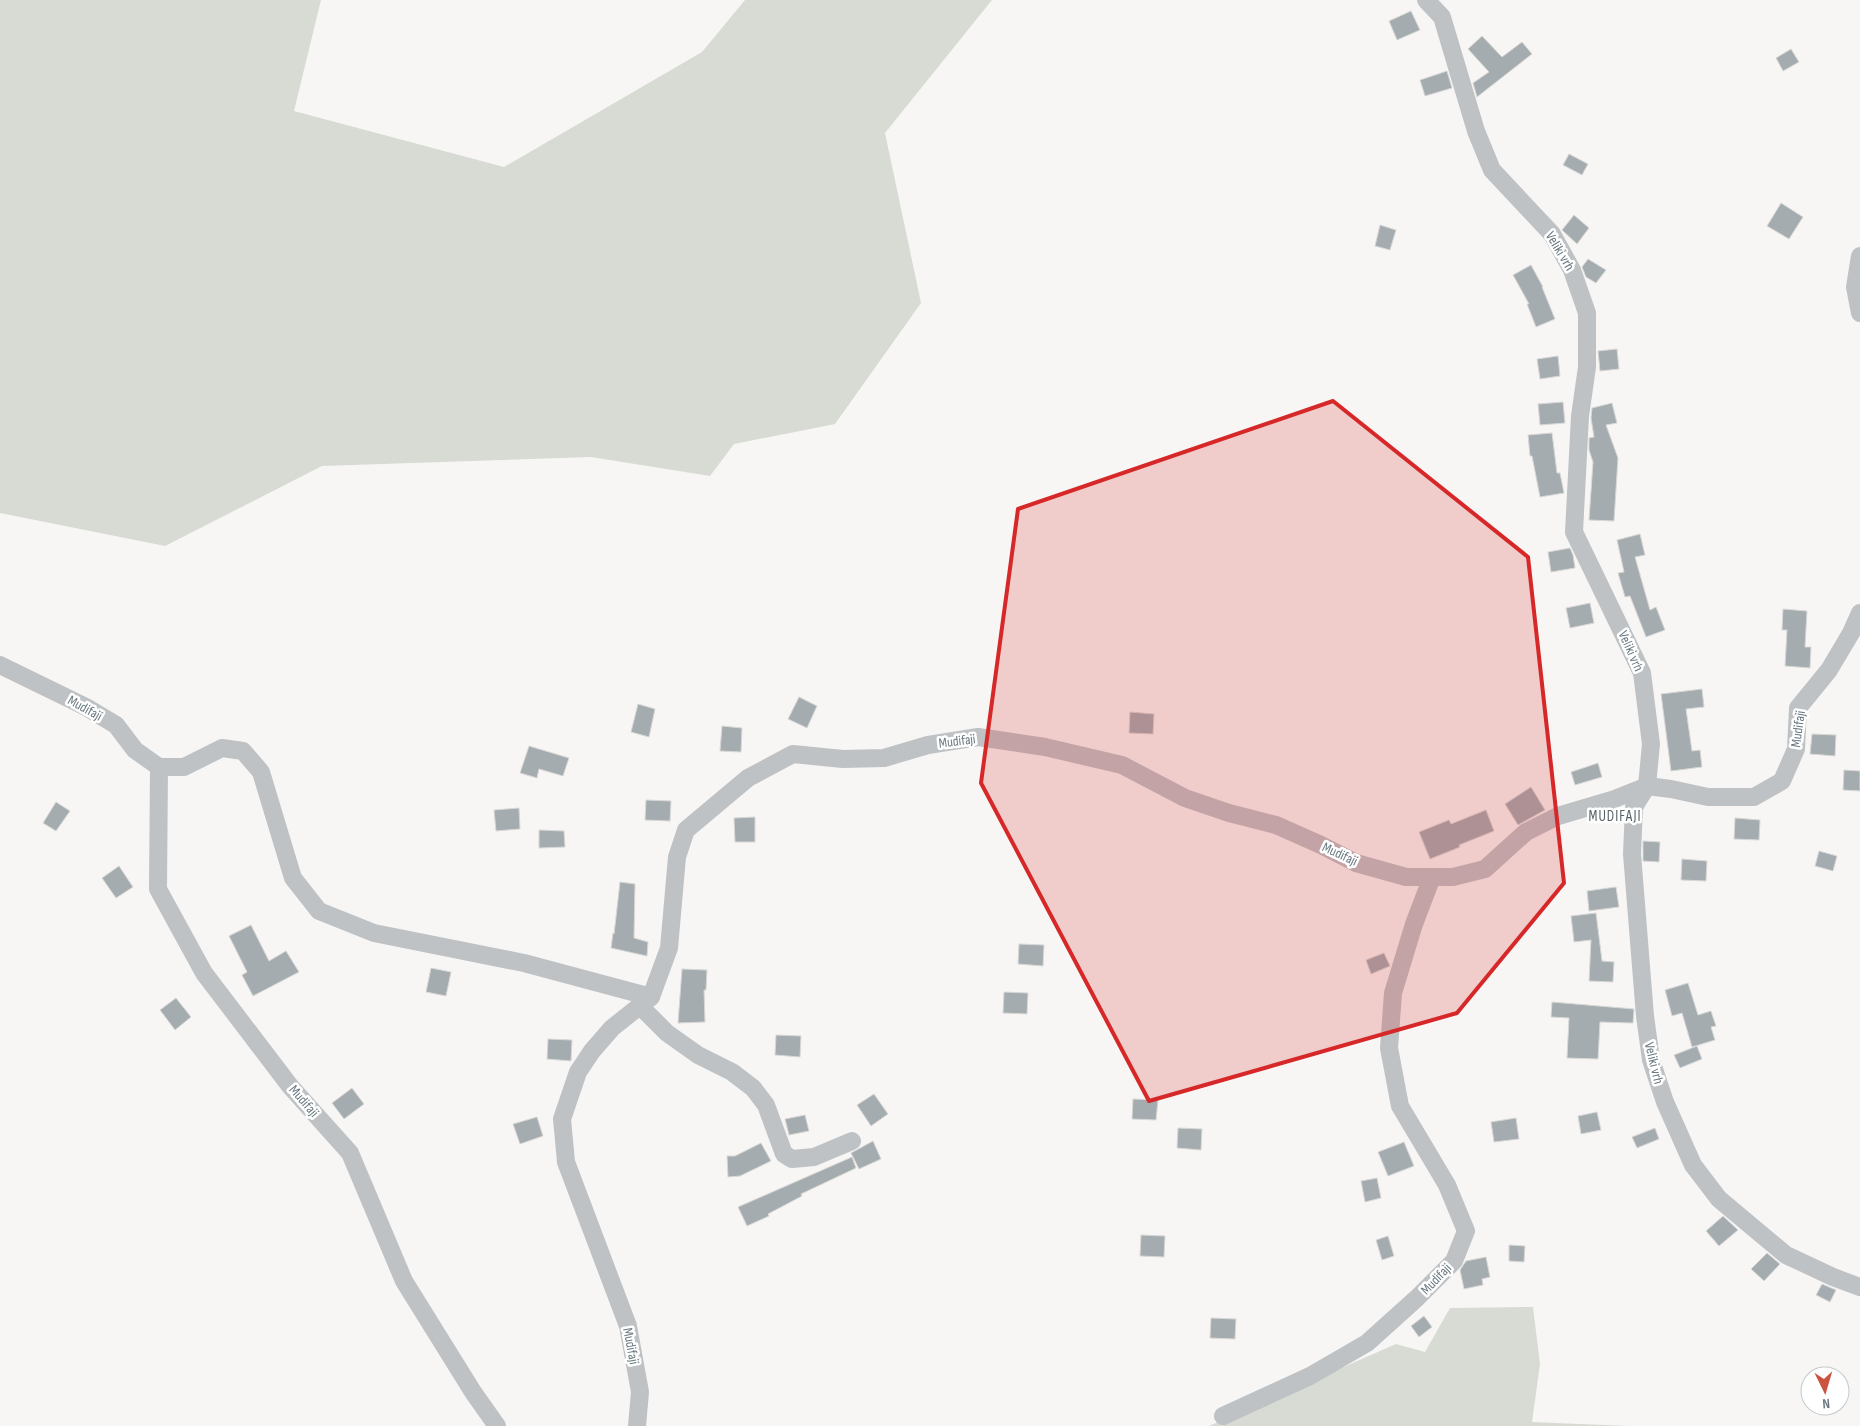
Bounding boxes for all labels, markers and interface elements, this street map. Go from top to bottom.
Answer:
street label: Veliki vrh [1542,228,1578,274]
street label: Veliki vrh [1615,628,1647,674]
street label: Mudifaji [65,692,105,724]
street label: Mudifaji [1787,709,1809,749]
street label: Mudifaji [938,730,976,752]
district label: MUDIFAJI [1588,807,1642,826]
street label: Mudifaji [1320,838,1360,870]
street label: Veliki vrh [1641,1040,1667,1086]
street label: Mudifaji [285,1081,323,1121]
street label: Mudifaji [1417,1260,1455,1298]
street label: Mudifaji [619,1326,643,1366]
north arrow [1800,1366,1850,1416]
text: N [1822,1395,1831,1412]

